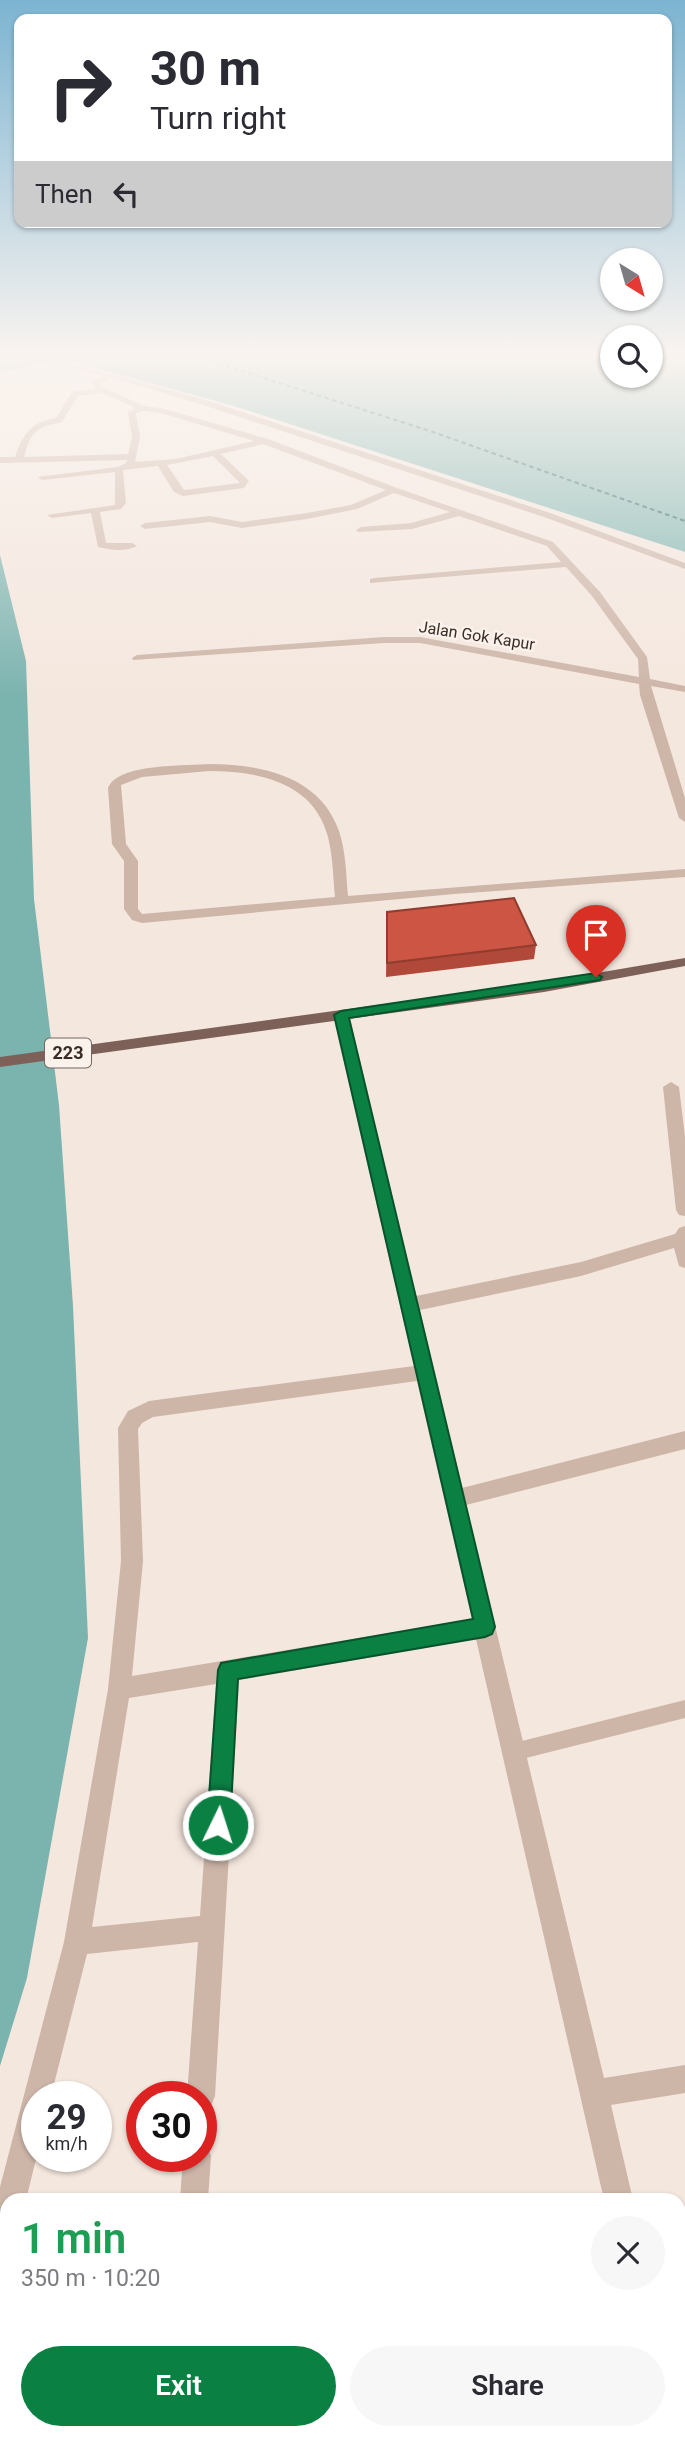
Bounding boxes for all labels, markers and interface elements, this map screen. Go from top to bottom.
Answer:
text: 30 m [150,40,261,97]
icon: right [35,42,126,133]
text: Turn right [150,99,286,137]
icon: left [107,175,145,213]
text: Then [35,179,93,209]
north arrow [600,248,663,312]
map controls [600,248,663,388]
button: search [600,325,663,388]
street label: Jalan Gok Kapur [418,617,537,654]
pin [566,905,626,977]
icon: arrive [577,916,615,954]
road number: 223 [45,1038,91,1068]
position arrow [181,1788,255,1862]
speed limit sign: 30 [126,2081,217,2172]
text: 29 [46,2097,87,2138]
text: km/h [45,2133,88,2154]
text: 1 min [21,2214,126,2263]
button: close [591,2216,665,2290]
text: 350 m · 10:20 [21,2265,160,2292]
button: Exit [21,2346,336,2426]
button: Share [350,2346,665,2426]

